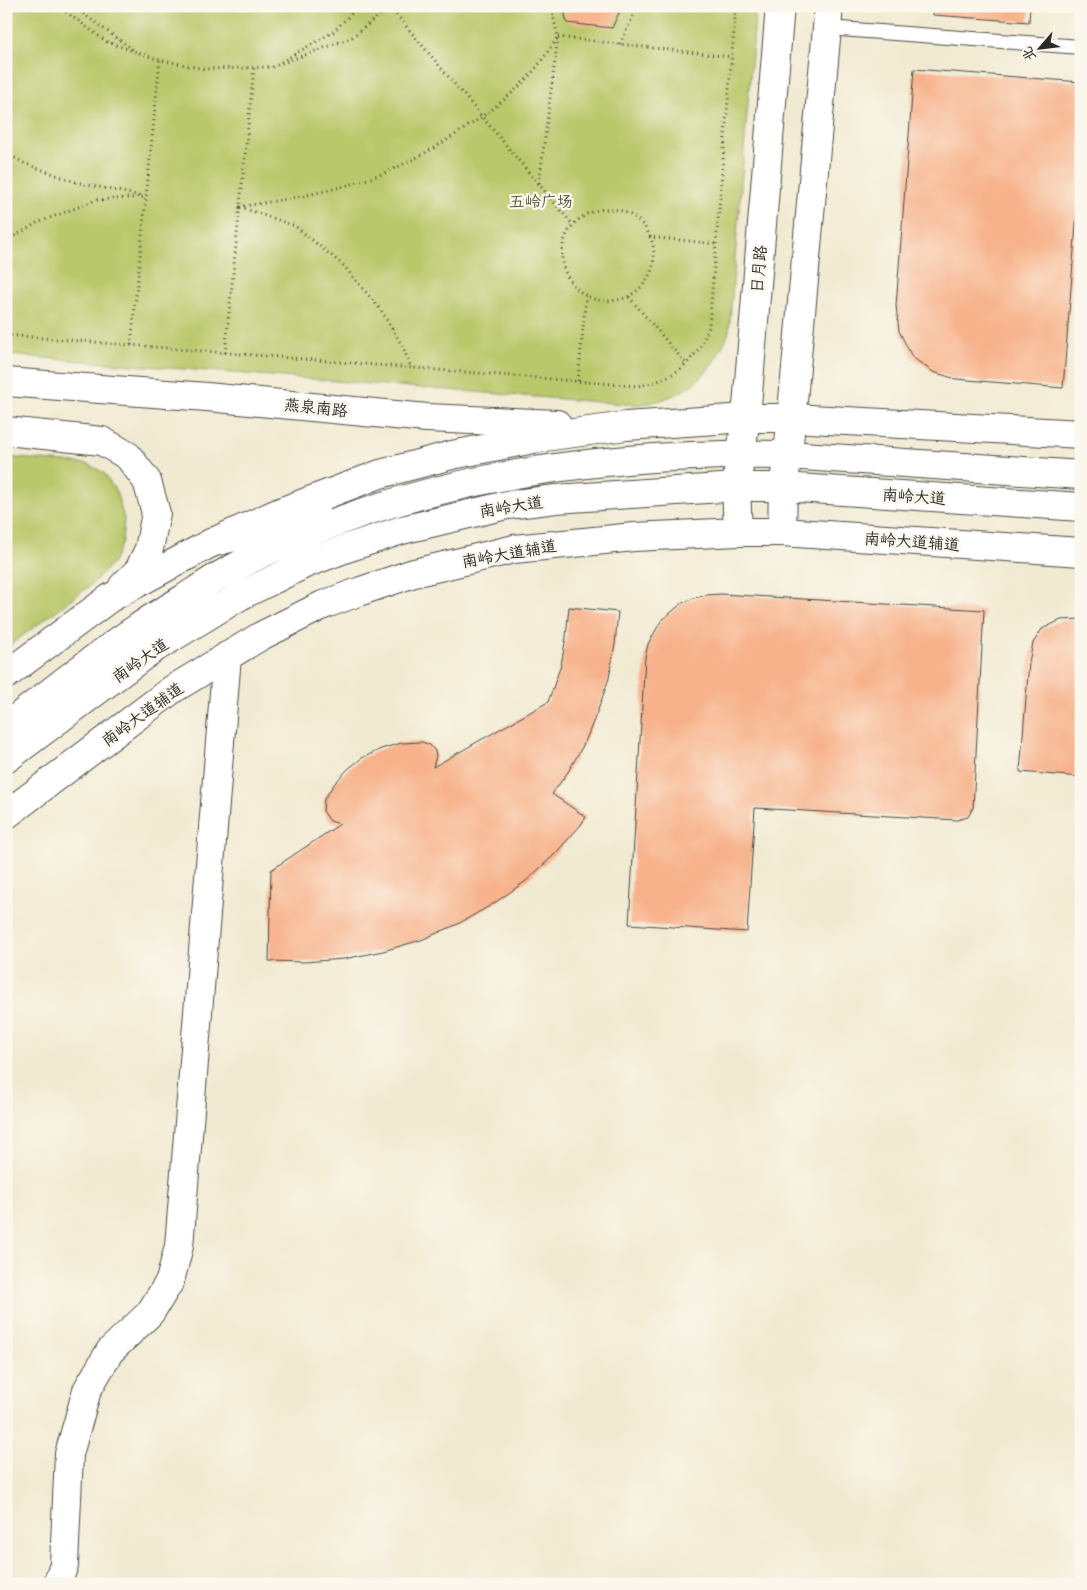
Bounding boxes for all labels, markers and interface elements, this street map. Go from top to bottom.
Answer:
north arrow [1014,22,1064,72]
text: 北 [1017,44,1040,65]
park label: 五岭广场 [509,191,573,211]
street label: 日月路 [746,244,770,294]
street label: 燕泉南路 [283,394,349,420]
street label: 南岭大道 [881,484,947,508]
street label: 南岭大道 [478,491,544,521]
street label: 南岭大道辅道 [863,528,961,554]
street label: 南岭大道辅道 [460,535,558,571]
street label: 南岭大道 [108,633,172,687]
street label: 南岭大道辅道 [97,678,187,750]

